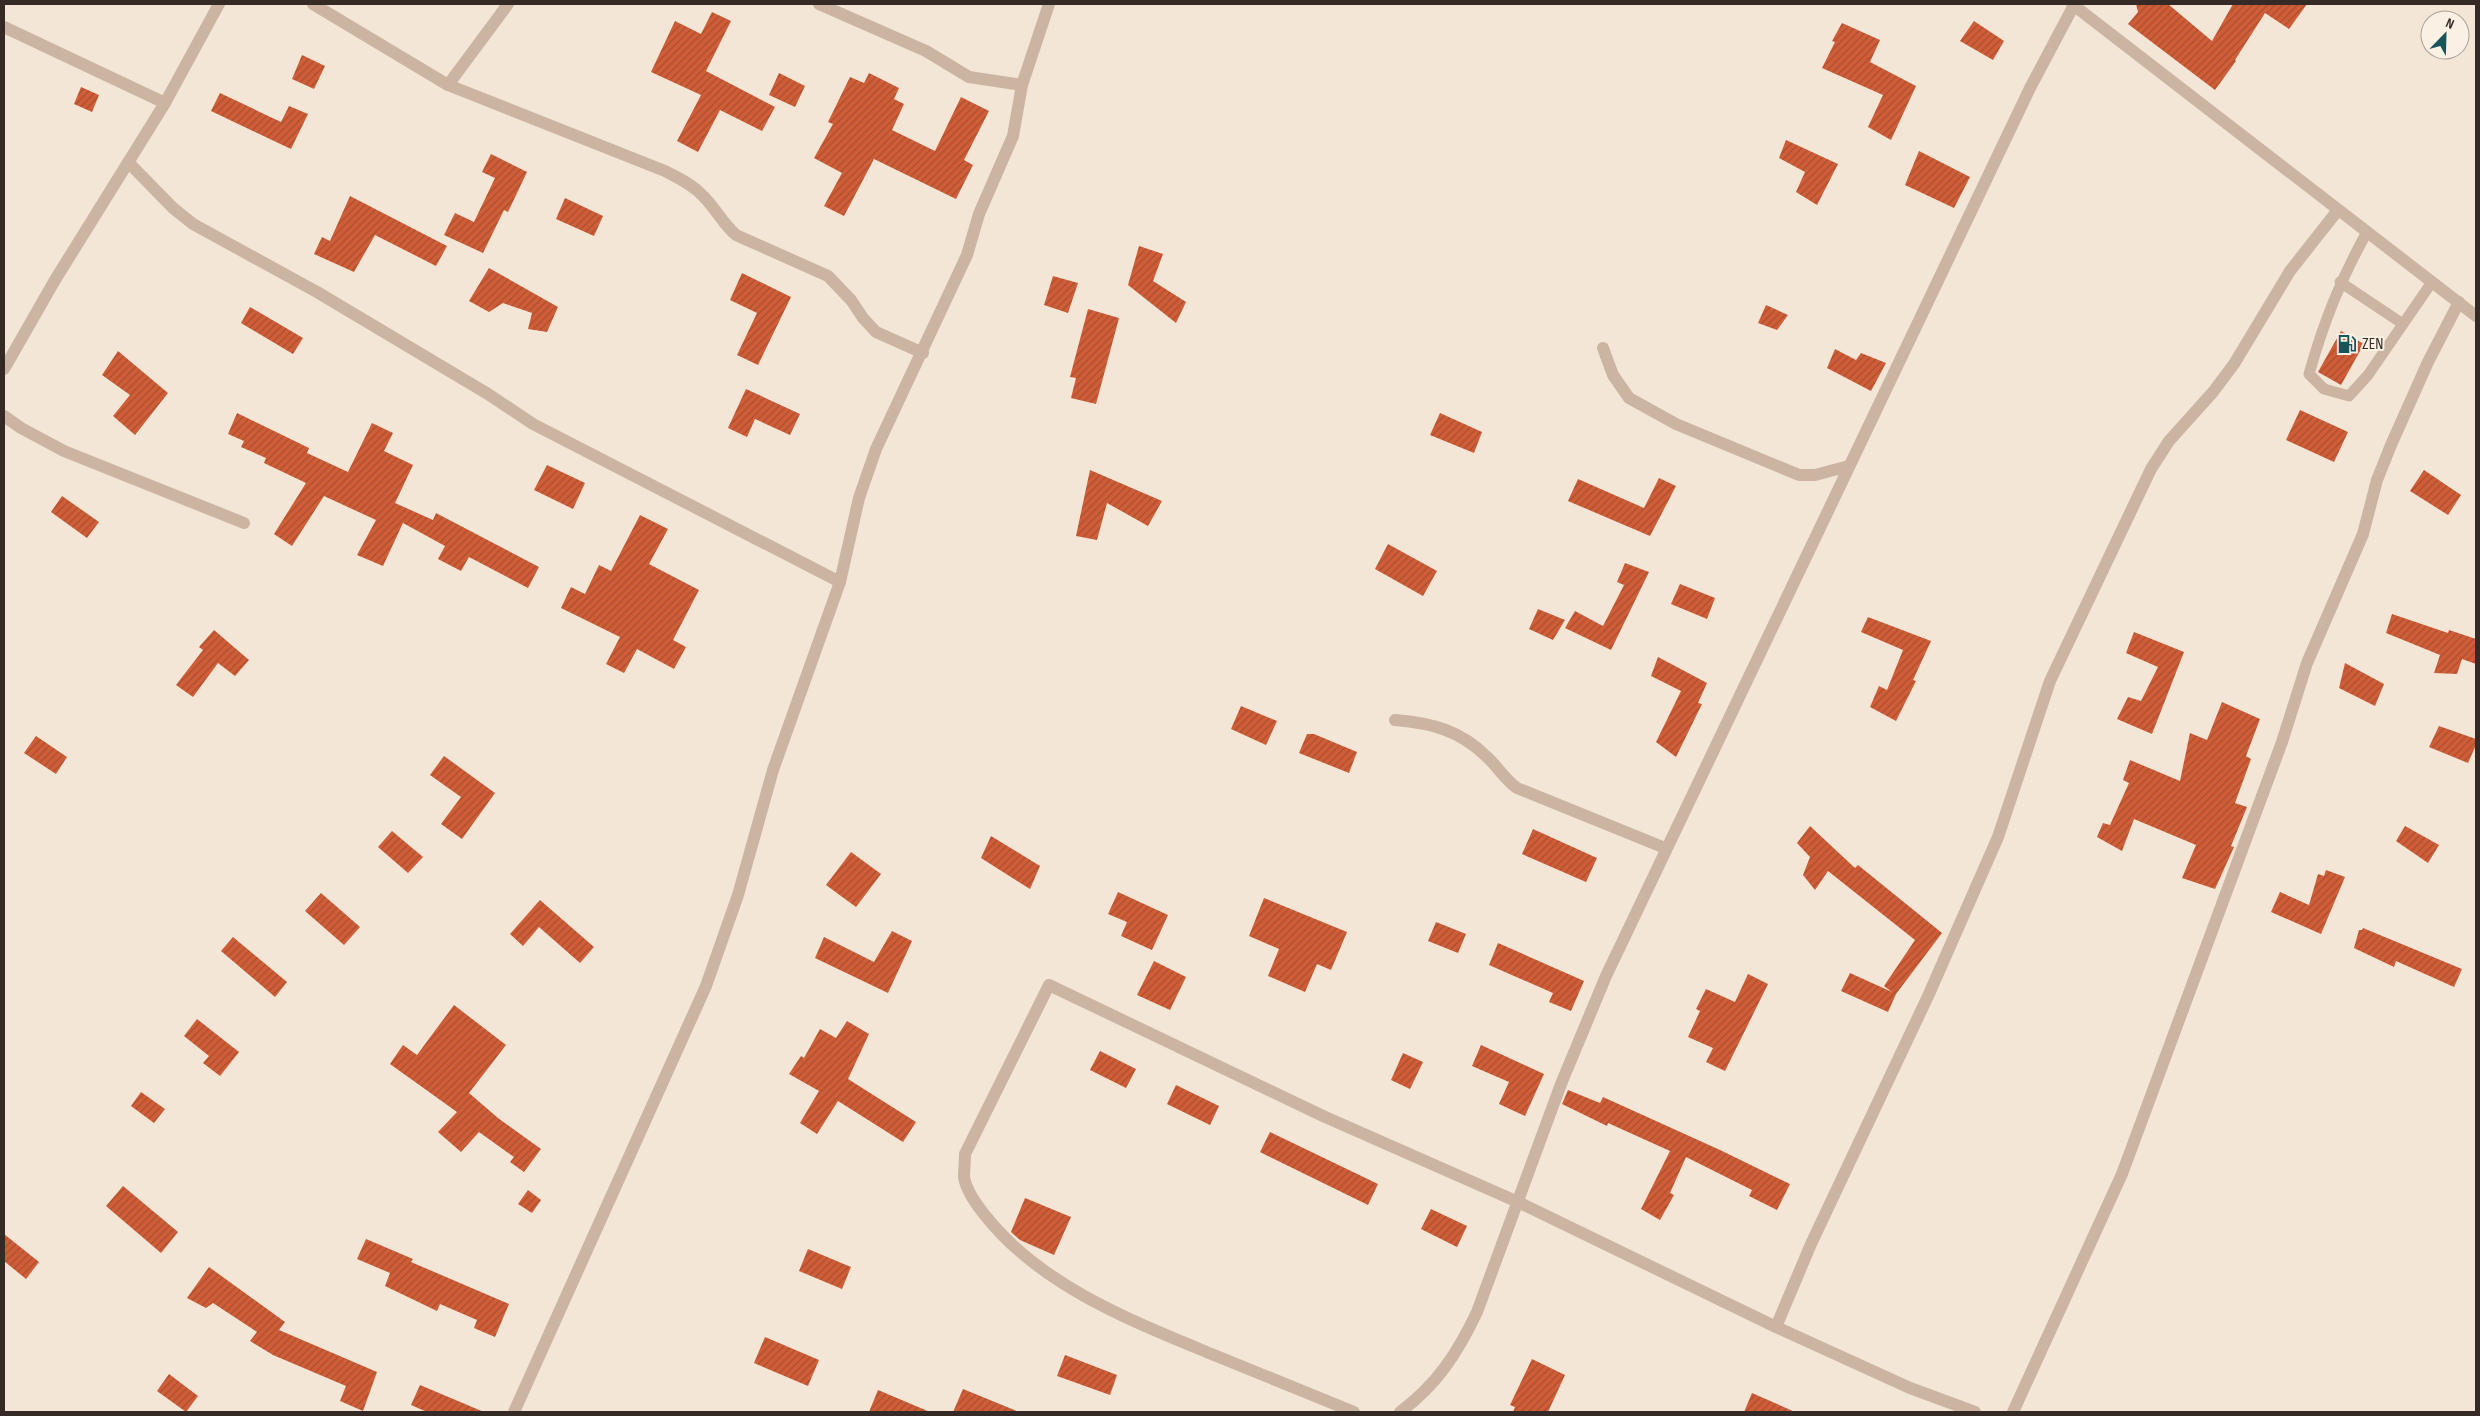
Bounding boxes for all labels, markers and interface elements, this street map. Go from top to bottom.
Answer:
north arrow [2420,10,2470,60]
text: N [2443,14,2457,33]
fuel station icon: ZEN [2336,333,2358,355]
place label: ZEN [2362,335,2383,354]

